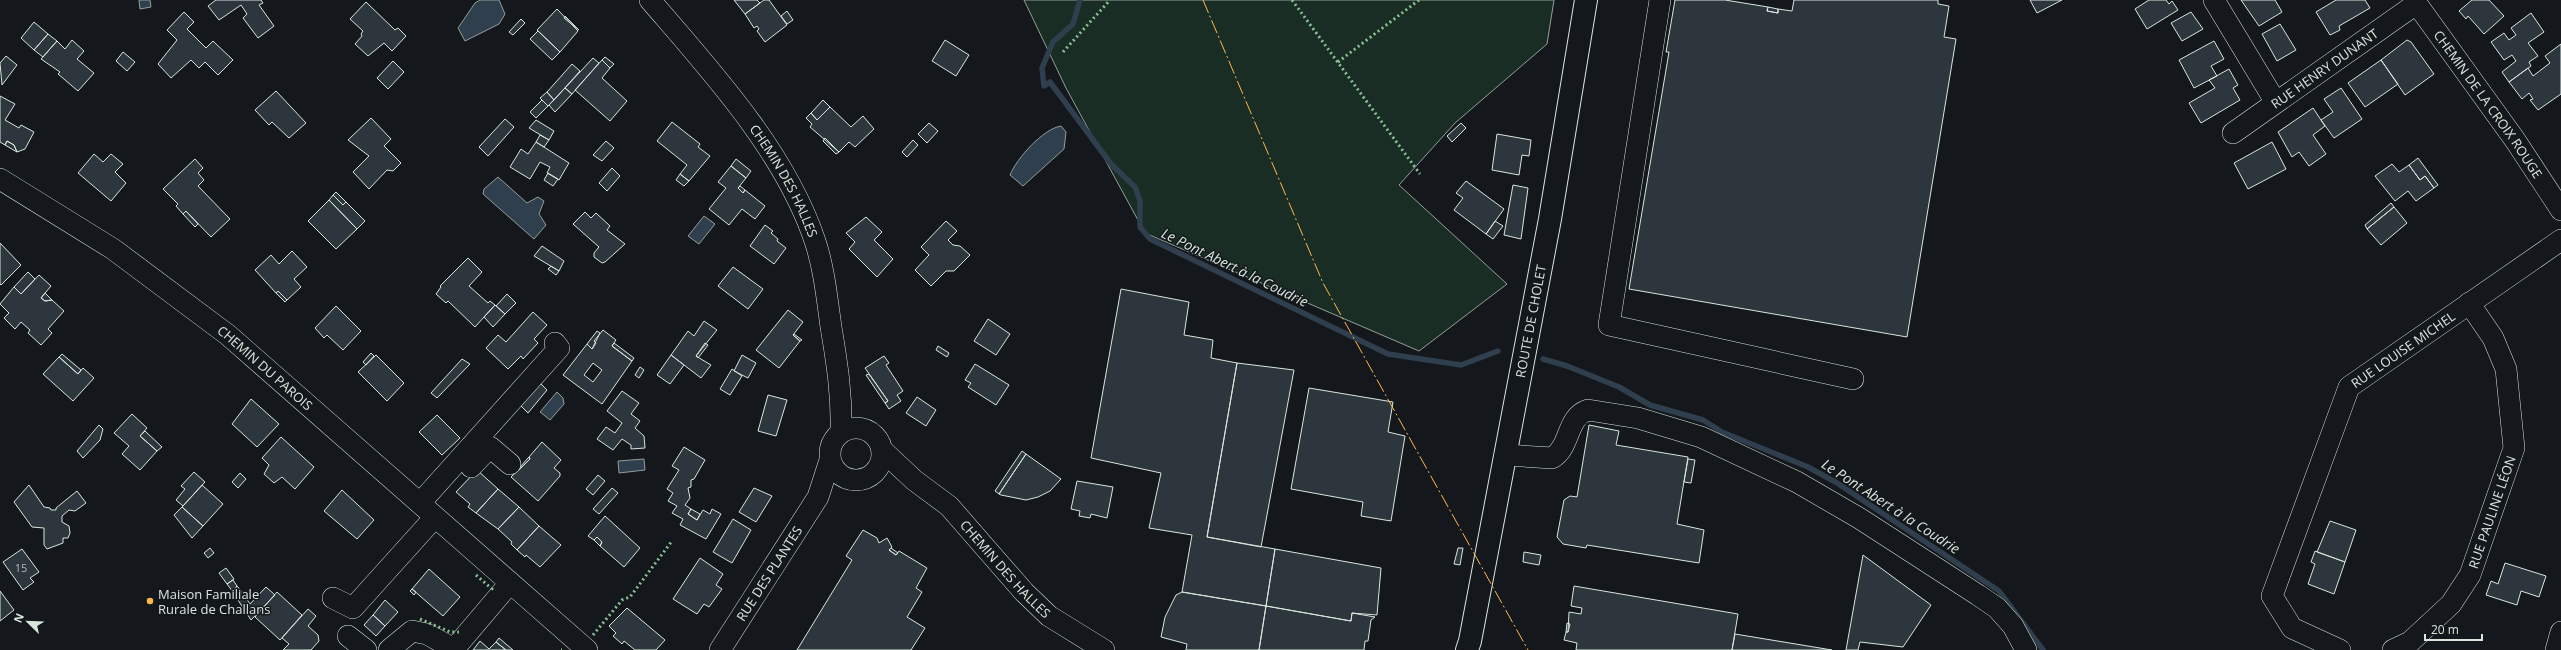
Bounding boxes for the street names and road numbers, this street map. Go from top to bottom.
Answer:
street label: RUE HENRY DUNANT [2267,24,2382,113]
street label: CHEMIN DE LA CROIX ROUGE [2430,27,2547,182]
street label: CHEMIN DES HALLES [746,121,822,240]
street label: ROUTE DE CHOLET [1511,262,1550,379]
street label: RUE LOUISE MICHEL [2347,307,2459,392]
street label: CHEMIN DU PAROIS [214,321,317,414]
street label: RUE PAULINE LÉON [2464,453,2520,571]
street label: CHEMIN DES HALLES [956,516,1055,622]
street label: RUE DES PLANTES [732,522,806,624]

